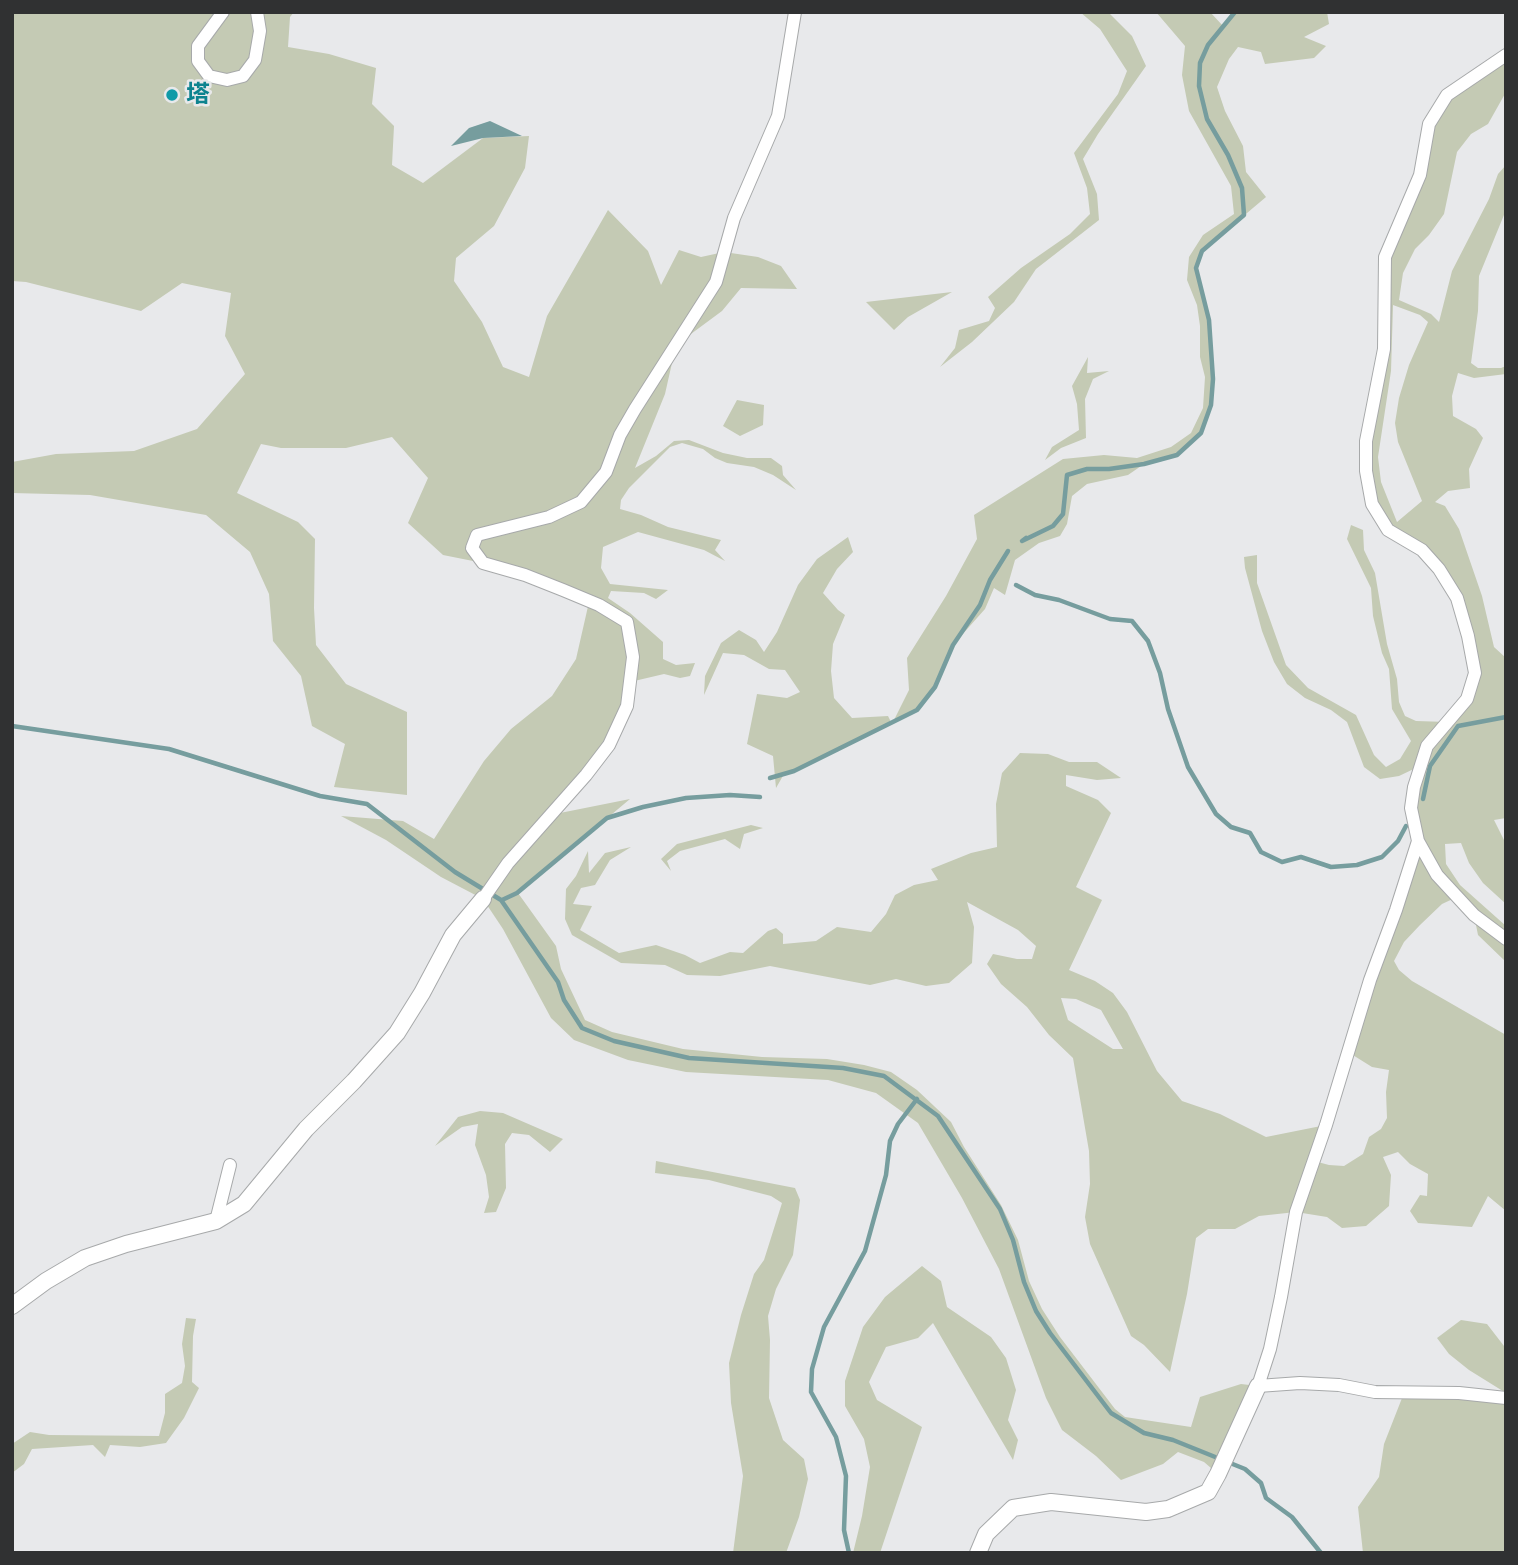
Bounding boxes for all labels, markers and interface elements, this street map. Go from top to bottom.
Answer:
place label: 塔 [186,81,210,109]
marker: 塔 [164,87,180,103]

